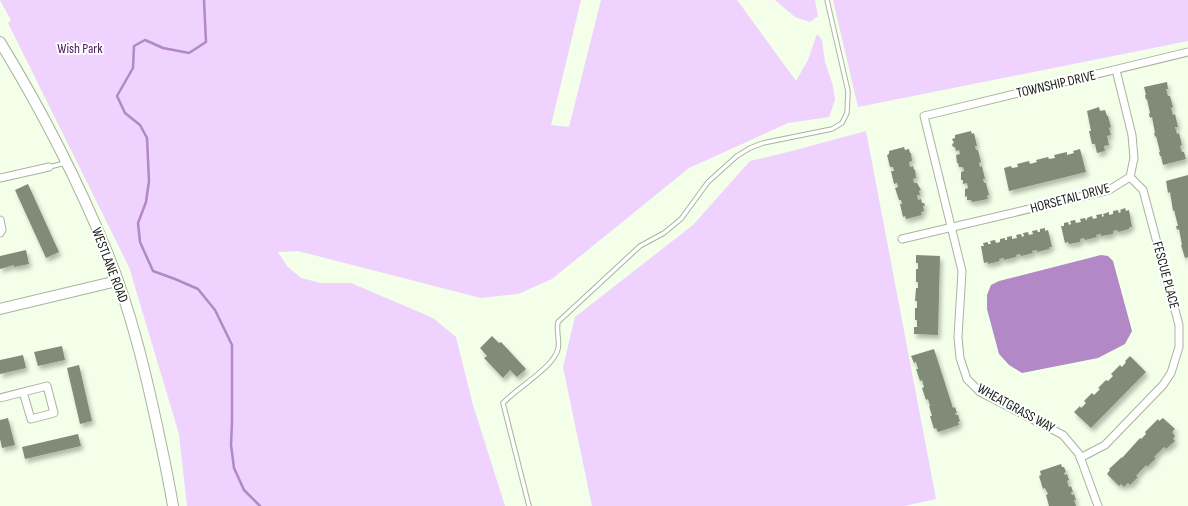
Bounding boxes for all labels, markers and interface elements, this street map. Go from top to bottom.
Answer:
park label: Wish Park [57,40,103,57]
street label: TOWNSHIP DRIVE [1015,67,1098,101]
street label: HORSETAIL DRIVE [1028,179,1112,217]
street label: WESTLANE ROAD [88,225,132,305]
street label: FESCUE PLACE [1149,240,1183,311]
street label: WHEATGRASS WAY [974,380,1058,436]

